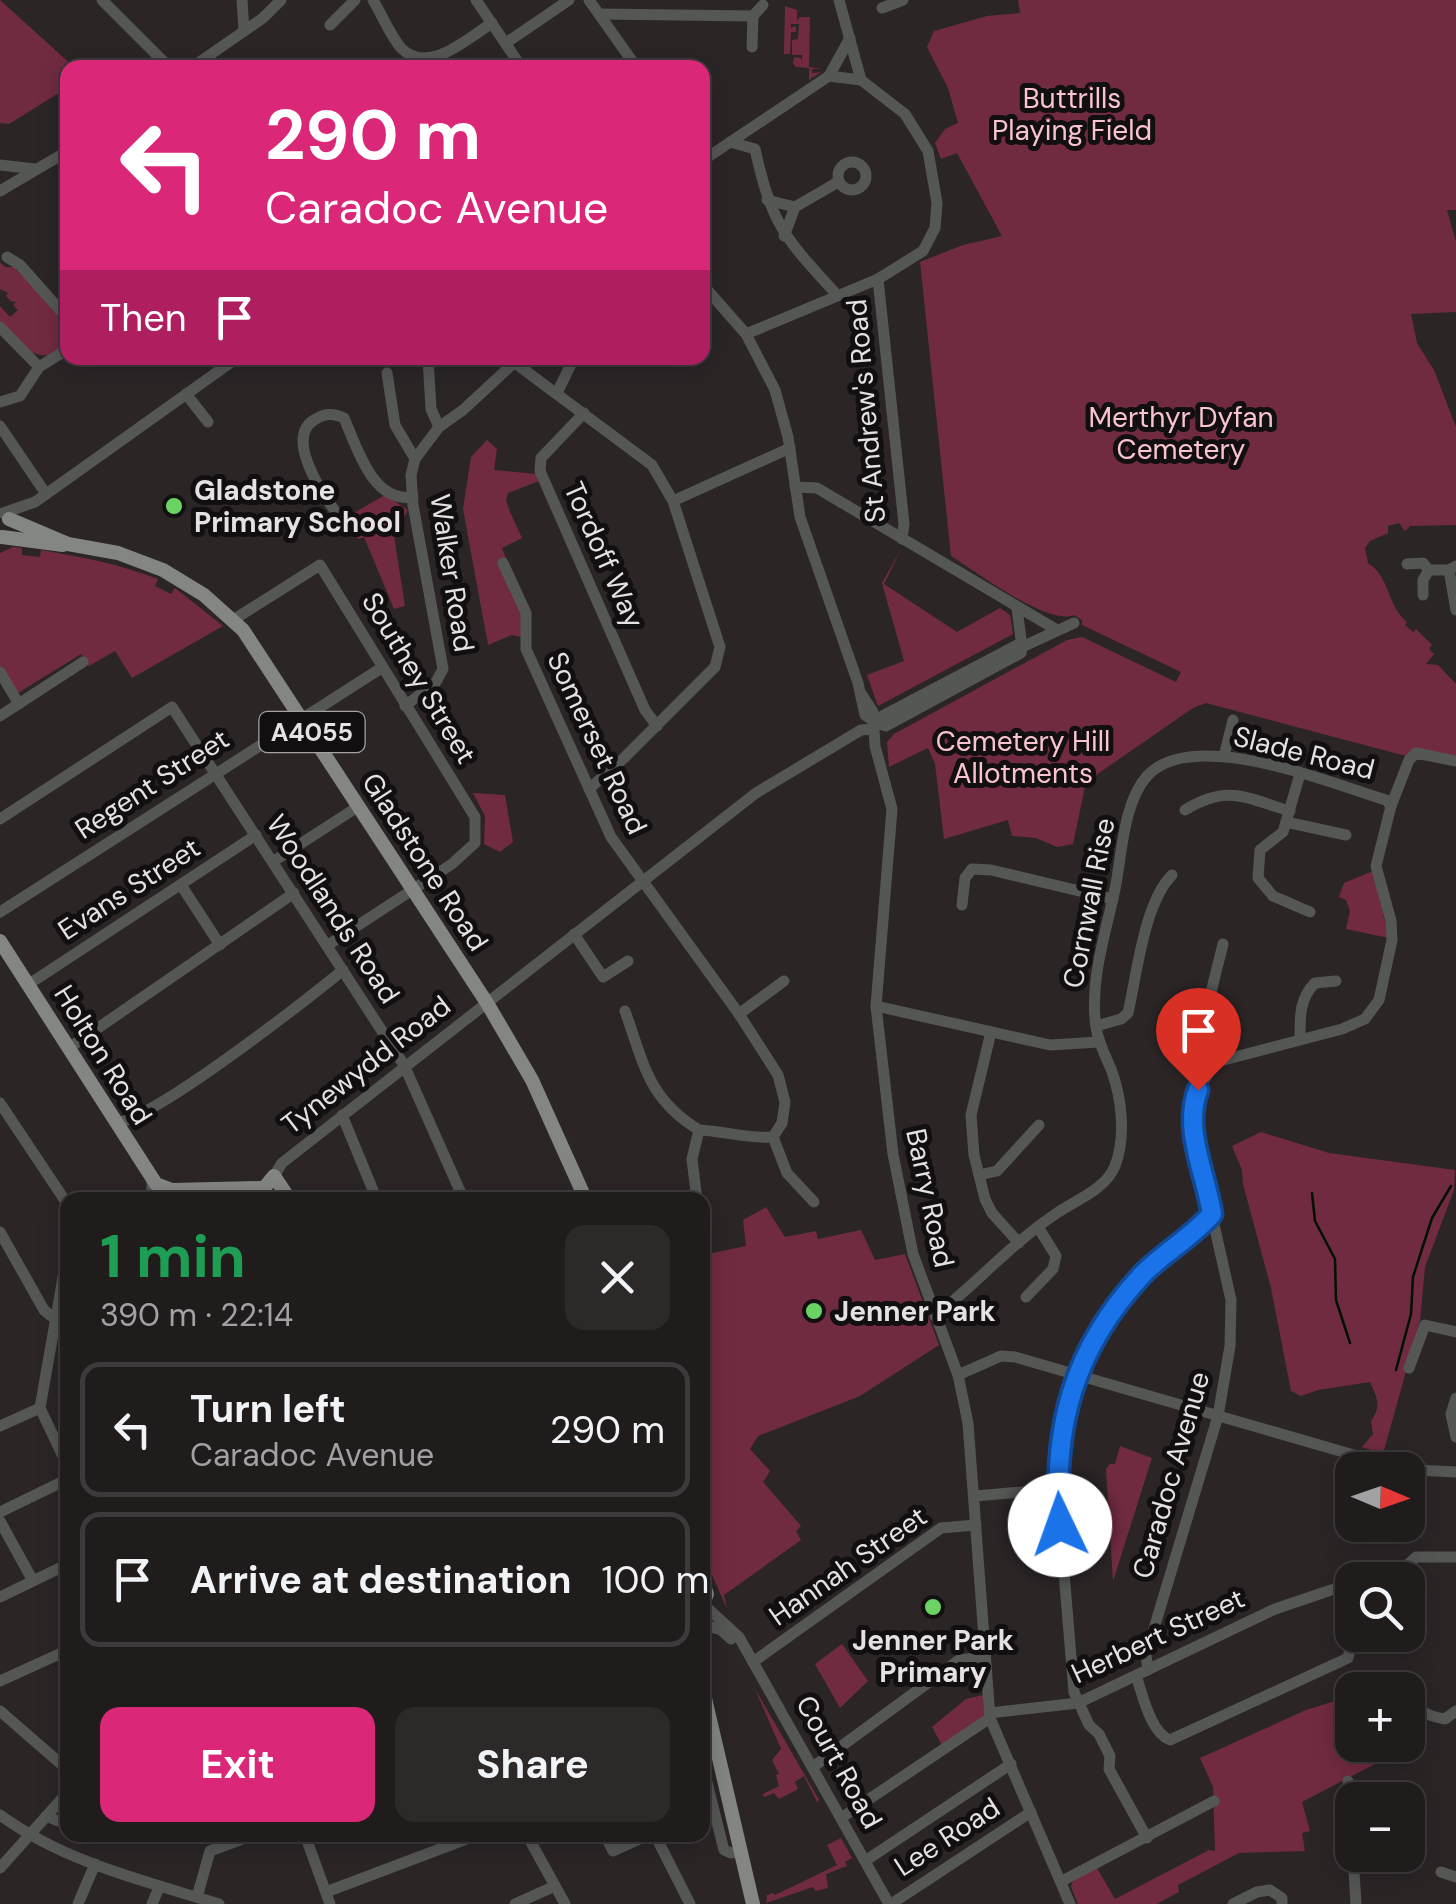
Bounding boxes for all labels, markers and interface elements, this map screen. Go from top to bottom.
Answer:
park label: Buttrills Playing Field [992,80,1152,149]
text: 290 m [265,90,481,181]
icon: left [100,100,230,230]
text: Caradoc Avenue [265,178,608,237]
icon: arrive [207,290,262,345]
text: Then [100,293,187,343]
street label: St Andrew's Road [838,298,894,524]
park label: Merthyr Dyfan Cemetery [1089,399,1273,468]
place label: Gladstone Primary School [194,472,401,541]
street label: Tordoff Way [555,476,653,634]
street label: Walker Road [421,491,483,655]
marker: Gladstone Primary School [163,495,185,517]
street label: Southey Street [353,585,485,771]
street label: Somerset Road [539,646,655,840]
road number: A4055 [260,712,364,752]
street label: Slade Road [1230,718,1378,788]
street label: Regent Street [68,720,236,848]
park label: Cemetery Hill Allotments [936,723,1110,792]
street label: Gladstone Road [354,766,496,958]
street label: Woodlands Road [258,807,408,1011]
street label: Cornwall Rise [1054,815,1124,991]
street label: Evans Street [51,829,207,949]
street label: Holton Road [45,978,161,1132]
street label: Tynewydd Road [274,987,458,1143]
pin [1156,988,1241,1091]
icon: arrive [1171,1003,1226,1058]
street label: Barry Road [897,1125,963,1271]
text: 1 min [100,1217,246,1296]
button: close [565,1225,670,1330]
place label: Jenner Park [834,1293,996,1330]
text: 390 m · 22:14 [100,1294,293,1336]
marker: Jenner Park [803,1300,825,1322]
street label: Caradoc Avenue [1124,1367,1218,1583]
text: Turn left [190,1384,346,1434]
icon: left [105,1402,160,1457]
text: 290 m [550,1405,665,1455]
text: Caradoc Avenue [190,1434,434,1476]
north arrow [1335,1452,1425,1542]
map controls [1335,1452,1425,1872]
position arrow [1008,1473,1112,1577]
street label: Hannah Street [762,1498,934,1634]
icon: arrive [105,1552,160,1607]
text: Arrive at destination [190,1555,572,1605]
text: 100 m [602,1555,709,1605]
button: search [1335,1562,1425,1652]
street label: Herbert Street [1065,1580,1251,1692]
marker: Jenner Park Primary [922,1596,944,1618]
place label: Jenner Park Primary [852,1622,1014,1691]
button: + [1335,1672,1425,1762]
street label: Court Road [787,1689,891,1835]
button: Exit [100,1707,375,1822]
button: Share [395,1707,670,1822]
button: − [1335,1782,1425,1872]
street label: Lee Road [887,1789,1007,1885]

